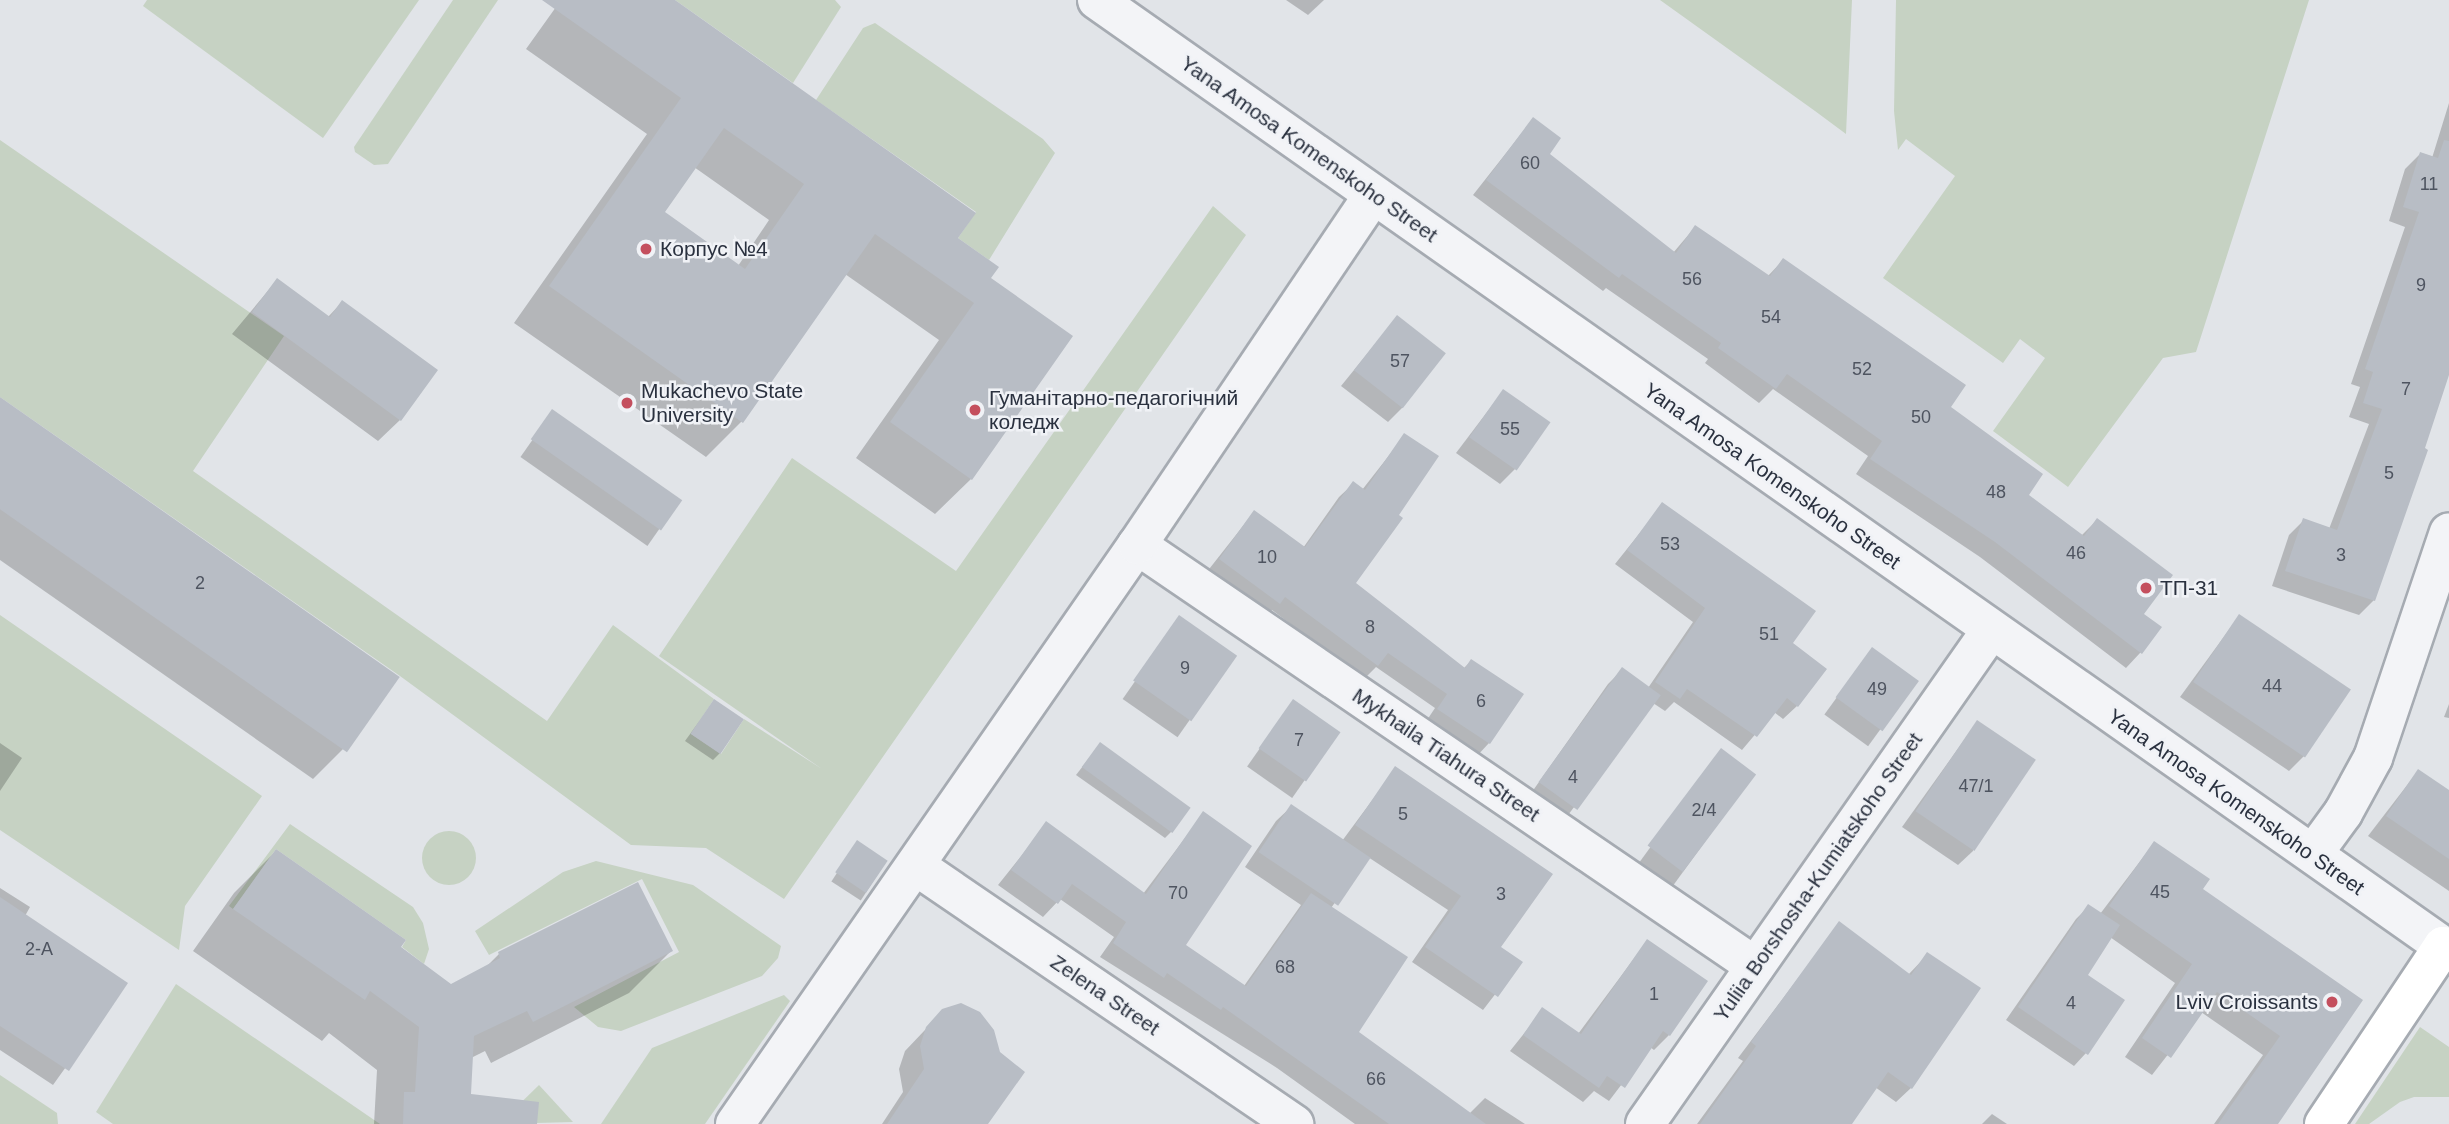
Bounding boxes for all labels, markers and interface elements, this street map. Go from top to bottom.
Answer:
street label: Yana Amosa Komenskoho Street [1175,50,1443,248]
house number: 60 [1520,152,1540,174]
house number: 11 [2420,173,2438,195]
place label: Корпус №4 [660,236,768,262]
marker: Корпус №4 [638,241,654,257]
house number: 56 [1682,268,1702,290]
house number: 9 [2416,274,2426,296]
house number: 54 [1761,306,1781,328]
house number: 57 [1390,350,1410,372]
house number: 52 [1852,358,1872,380]
street label: Yana Amosa Komenskoho Street [1638,377,1906,575]
place label: Mukachevo State University [641,378,803,428]
house number: 7 [2401,378,2411,400]
place label: Гуманітарно-педагогічний коледж [989,385,1238,435]
marker: Mukachevo State University [619,395,635,411]
marker: Гуманітарно-педагогічний коледж [967,402,983,418]
house number: 50 [1911,406,1931,428]
house number: 55 [1500,418,1520,440]
house number: 5 [2384,462,2394,484]
house number: 48 [1986,481,2006,503]
house number: 53 [1660,533,1680,555]
house number: 46 [2066,542,2086,564]
house number: 3 [2336,544,2346,566]
house number: 10 [1257,546,1277,568]
house number: 2 [195,572,205,594]
place label: ТП-31 [2160,575,2218,601]
marker: ТП-31 [2138,580,2154,596]
house number: 8 [1365,616,1375,638]
house number: 51 [1759,623,1779,645]
house number: 9 [1180,657,1190,679]
house number: 44 [2262,675,2282,697]
house number: 49 [1867,678,1887,700]
street label: Mykhaila Tiahura Street [1347,683,1545,827]
house number: 6 [1476,690,1486,712]
street label: Yana Amosa Komenskoho Street [2102,703,2370,901]
street label: Yuliia Borshosha-Kumiatskoho Street [1708,728,1928,1026]
house number: 7 [1294,729,1304,751]
house number: 4 [1568,766,1578,788]
house number: 47/1 [1958,775,1994,797]
house number: 2/4 [1691,799,1717,821]
house number: 5 [1398,803,1408,825]
house number: 45 [2150,881,2170,903]
house number: 70 [1168,882,1188,904]
house number: 3 [1496,883,1506,905]
house number: 2-А [25,938,53,960]
street label: Zelena Street [1046,949,1164,1041]
house number: 68 [1275,956,1295,978]
house number: 1 [1649,983,1659,1005]
place label: Lviv Croissants [2176,989,2318,1015]
house number: 4 [2066,992,2076,1014]
marker: Lviv Croissants [2324,994,2340,1010]
house number: 66 [1366,1068,1386,1090]

